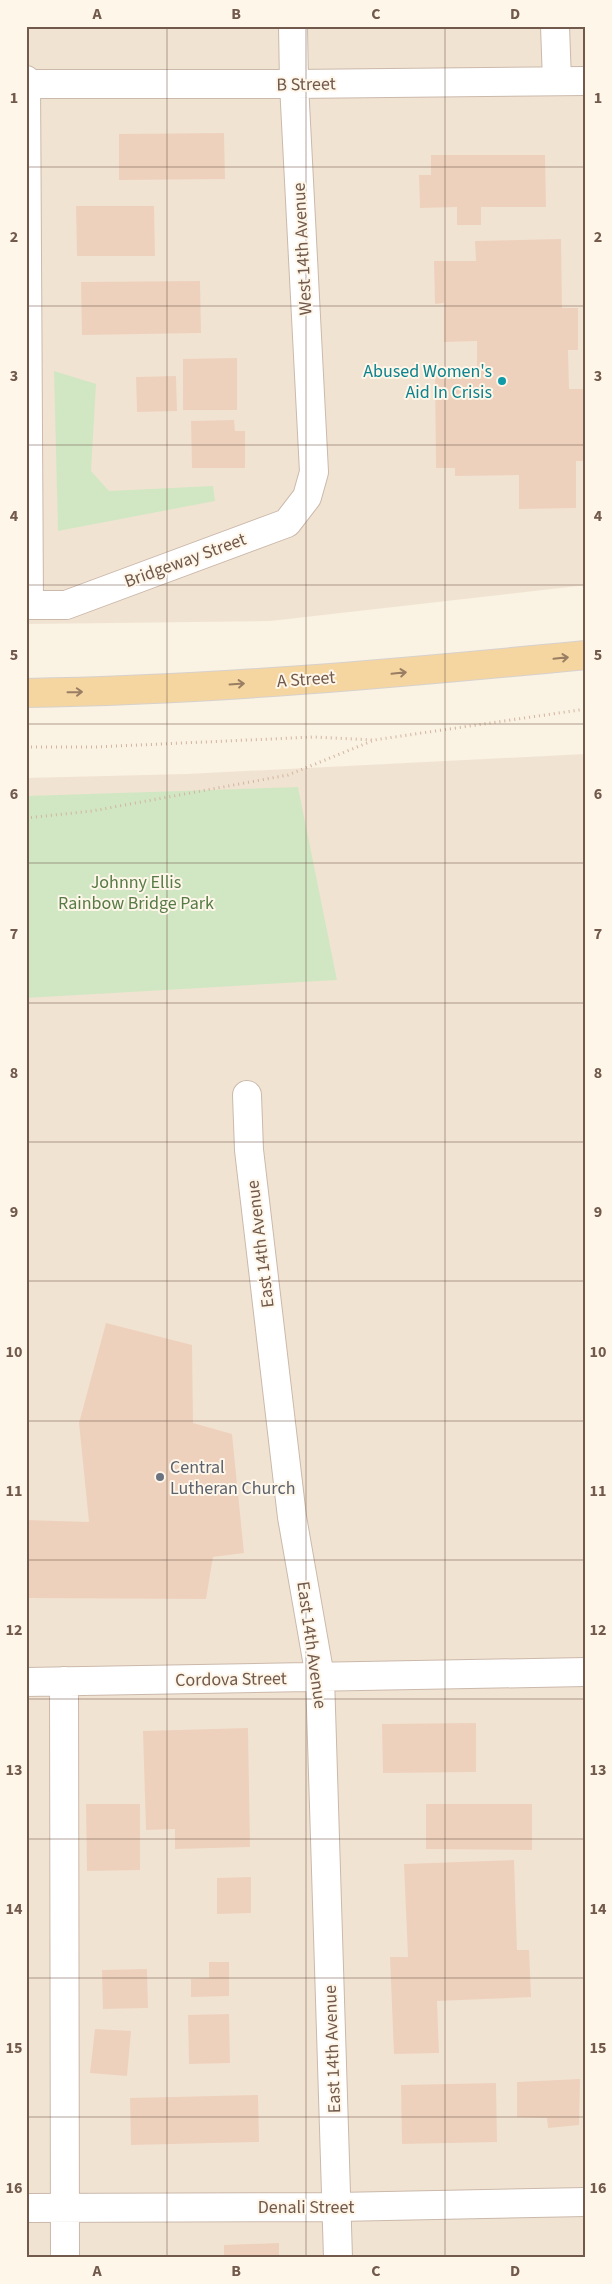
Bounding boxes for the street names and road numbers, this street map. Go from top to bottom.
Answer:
street label: B Street [276,71,336,98]
street label: West 14th Avenue [287,182,318,316]
street label: Bridgeway Street [121,527,250,594]
street label: A Street [276,665,336,694]
street label: East 14th Avenue [240,1179,281,1309]
street label: East 14th Avenue [290,1580,333,1710]
street label: Cordova Street [175,1666,287,1693]
street label: East 14th Avenue [318,1984,347,2114]
street label: Denali Street [258,2195,354,2220]

